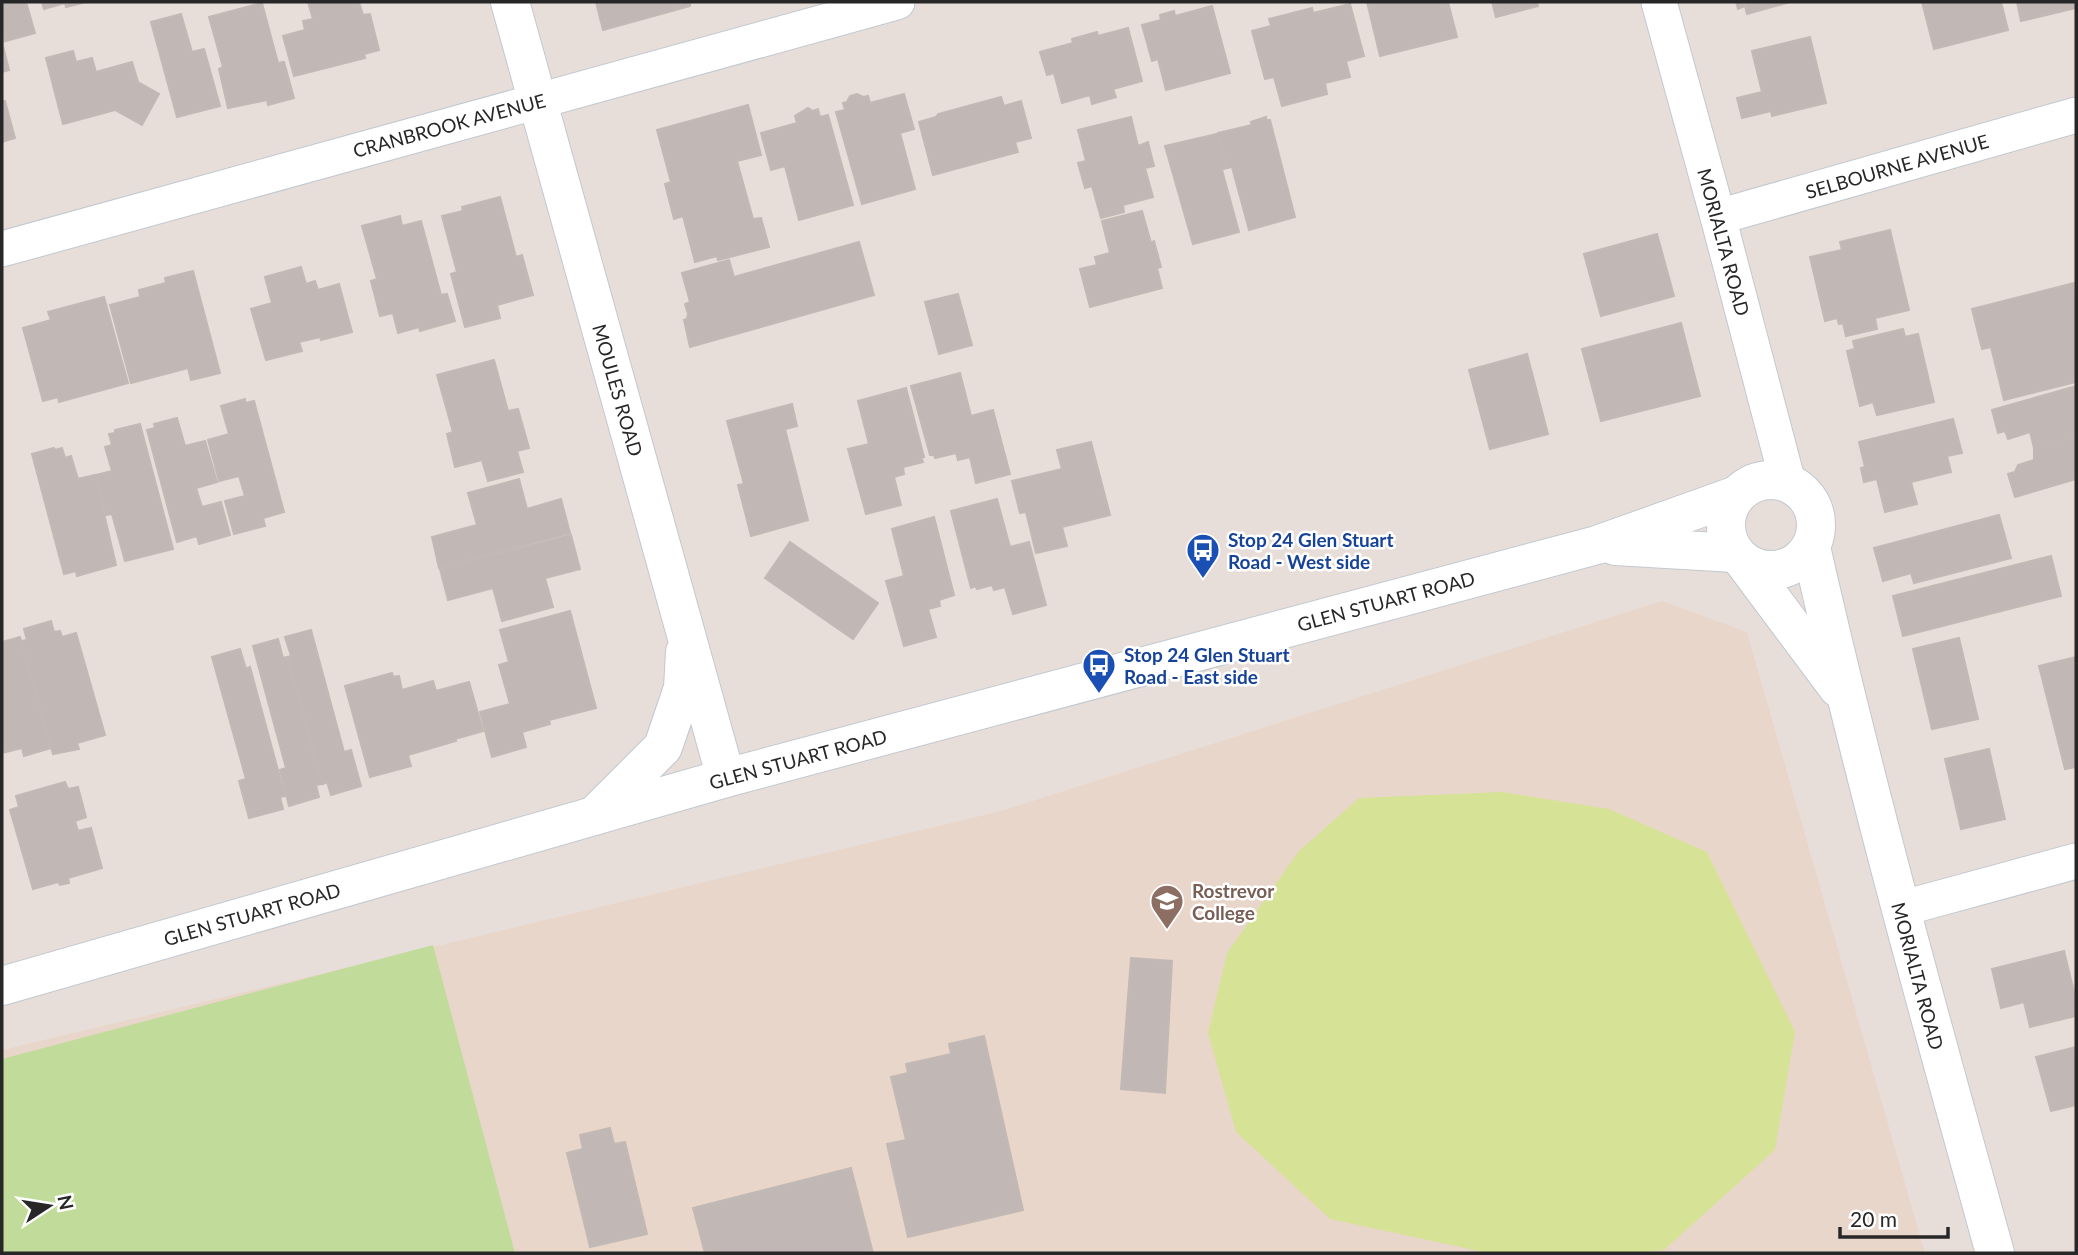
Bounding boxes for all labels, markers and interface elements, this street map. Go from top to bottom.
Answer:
street label: CRANBROOK AVENUE [350,88,548,162]
street label: SELBOURNE AVENUE [1803,129,1991,203]
street label: MORIALTA ROAD [1693,166,1755,318]
street label: MOULES ROAD [588,321,648,459]
place label: Stop 24 Glen Stuart Road - West side [1228,528,1394,573]
bus stop icon: Stop 24 Glen Stuart Road - West side [1184,531,1222,580]
street label: GLEN STUART ROAD [1295,566,1477,636]
place label: Stop 24 Glen Stuart Road - East side [1124,643,1290,688]
bus stop icon: Stop 24 Glen Stuart Road - East side [1080,646,1118,695]
street label: GLEN STUART ROAD [707,724,889,794]
street label: GLEN STUART ROAD [161,878,343,950]
place label: Rostrevor College [1192,879,1275,924]
school or university icon: Rostrevor College [1148,882,1186,931]
street label: MORIALTA ROAD [1887,900,1949,1052]
north arrow [14,1171,84,1241]
text: N [53,1193,79,1212]
scale bar [1840,1196,1948,1240]
text: 20 m [1850,1206,1897,1231]

